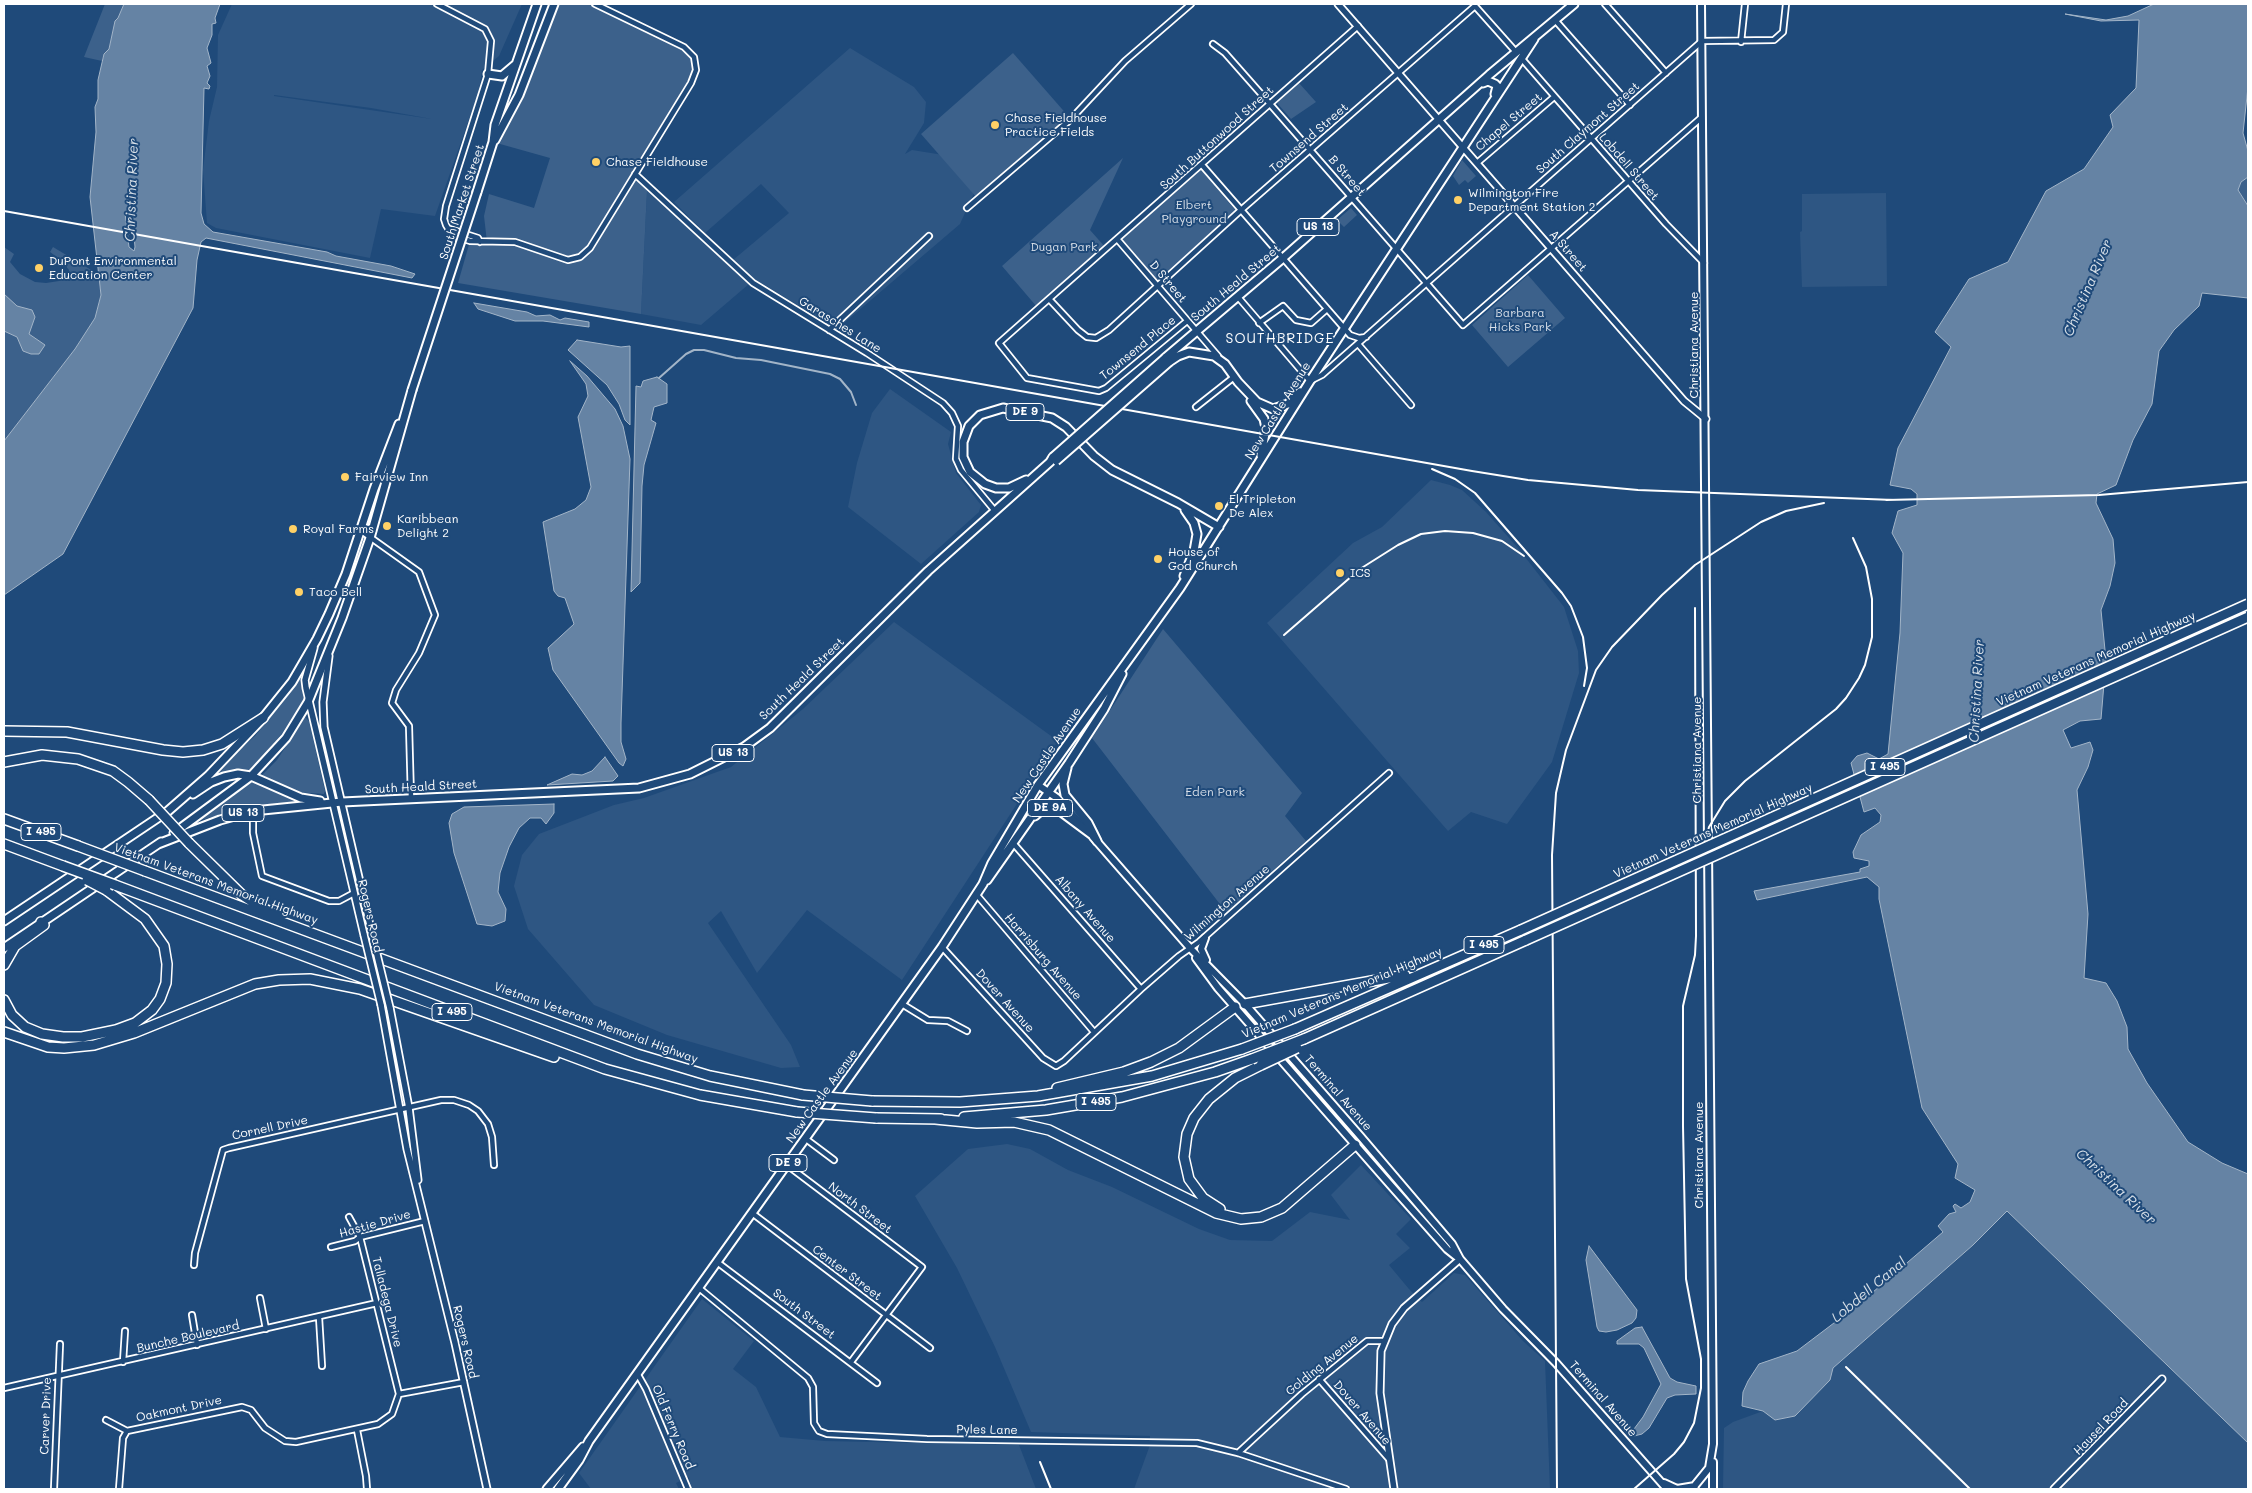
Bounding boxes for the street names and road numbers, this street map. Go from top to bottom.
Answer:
street label: South Claymont Street [1533,79,1643,177]
street label: South Buttonwood Street [1157,83,1277,193]
street label: Chapel Street [1473,90,1545,154]
street label: Townsend Street [1267,100,1351,176]
street label: Lobdell Street [1596,131,1662,203]
street label: South Market Street [437,142,487,262]
street label: B Street [1325,153,1369,199]
road number: US 13 [1297,218,1339,236]
street label: A Street [1546,227,1590,275]
street label: South Heald Street [1188,241,1284,325]
street label: D Street [1146,258,1190,306]
street label: Christiana Avenue [1687,292,1701,398]
street label: Garasches Lane [796,294,884,356]
street label: Townsend Place [1097,313,1179,383]
street label: New Castle Avenue [1242,360,1314,462]
road number: DE 9 [1006,404,1044,421]
street label: Vietnam Veterans Memorial Highway [1994,608,2198,710]
street label: South Heald Street [757,635,847,723]
street label: Christiana Avenue [1690,697,1704,803]
street label: New Castle Avenue [1010,704,1084,806]
road number: US 13 [712,744,754,761]
road number: I 495 [1865,759,1905,776]
street label: South Heald Street [364,777,478,797]
street label: Vietnam Veterans Memorial Highway [1611,780,1815,882]
road number: DE 9A [1028,800,1072,816]
road number: US 13 [222,804,264,821]
road number: I 495 [21,824,61,840]
street label: Vietnam Veterans Memorial Highway [112,840,320,928]
street label: Wilmington Avenue [1181,862,1273,944]
street label: Albany Avenue [1052,872,1118,946]
street label: Rogers Road [355,878,385,954]
street label: Harrisburg Avenue [1001,911,1085,1003]
road number: I 495 [1464,936,1504,954]
street label: Vietnam Veterans Memorial Highway [1240,944,1444,1042]
street label: Dover Avenue [973,966,1037,1036]
street label: Vietnam Veterans Memorial Highway [492,979,700,1067]
road number: I 495 [432,1004,472,1020]
street label: New Castle Avenue [783,1046,861,1146]
street label: Terminal Avenue [1301,1052,1375,1134]
road number: I 495 [1076,1094,1116,1110]
street label: Christiana Avenue [1692,1102,1706,1208]
street label: Cornell Drive [231,1113,309,1143]
road number: DE 9 [769,1154,807,1172]
street label: North Street [825,1179,895,1237]
street label: Hastie Drive [338,1207,412,1241]
street label: Center Street [809,1242,885,1304]
street label: Talladega Drive [369,1255,405,1349]
street label: South Street [770,1286,838,1342]
street label: Rogers Road [450,1304,480,1380]
street label: Bunche Boulevard [135,1318,241,1356]
street label: Golding Avenue [1283,1331,1361,1399]
street label: Terminal Avenue [1566,1358,1640,1440]
street label: Carver Drive [37,1377,55,1455]
street label: Dover Avenue [1330,1378,1394,1448]
street label: Old Ferry Road [649,1383,697,1471]
street label: Oakmont Drive [135,1393,223,1425]
street label: Hausel Road [2071,1396,2131,1458]
street label: Pyles Lane [956,1422,1018,1438]

